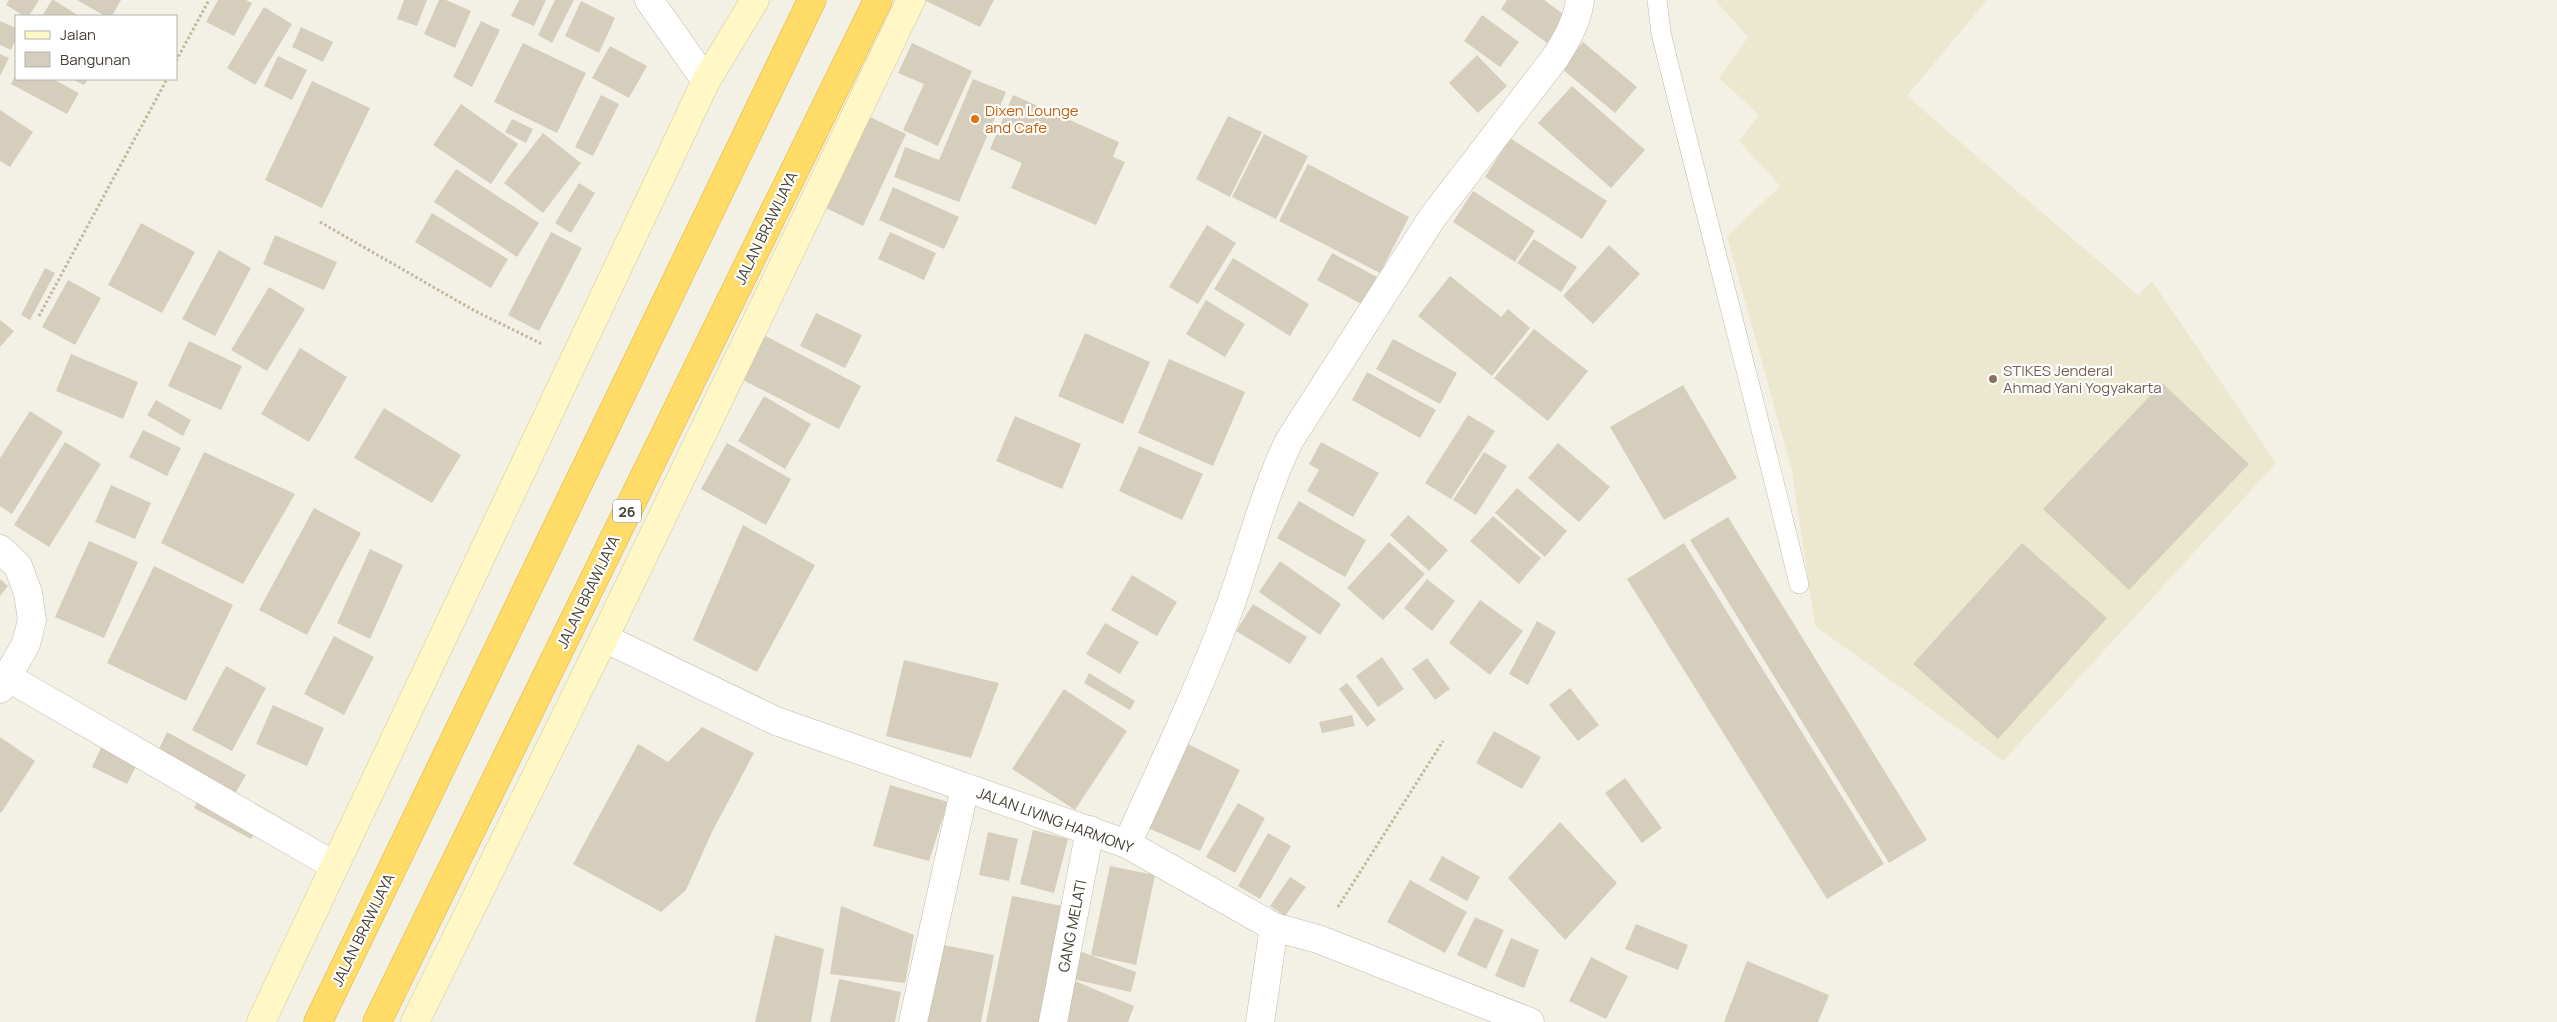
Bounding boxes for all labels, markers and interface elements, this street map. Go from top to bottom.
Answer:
legend [15,15,178,80]
text: Jalan [60,24,96,45]
text: Bangunan [60,49,130,70]
place label: Dixen Lounge and Cafe [985,100,1079,138]
marker: Dixen Lounge and Cafe [969,113,981,125]
street label: JALAN BRAWIJAYA [730,168,803,288]
place label: STIKES Jenderal Ahmad Yani Yogyakarta [2003,360,2162,398]
marker: STIKES Jenderal Ahmad Yani Yogyakarta [1987,373,1999,385]
road number: 26 [613,500,641,522]
street label: JALAN BRAWIJAYA [552,532,625,652]
street label: JALAN LIVING HARMONY [974,782,1137,858]
street label: JALAN BRAWIJAYA [327,870,400,990]
street label: GANG MELATI [1053,878,1091,974]

